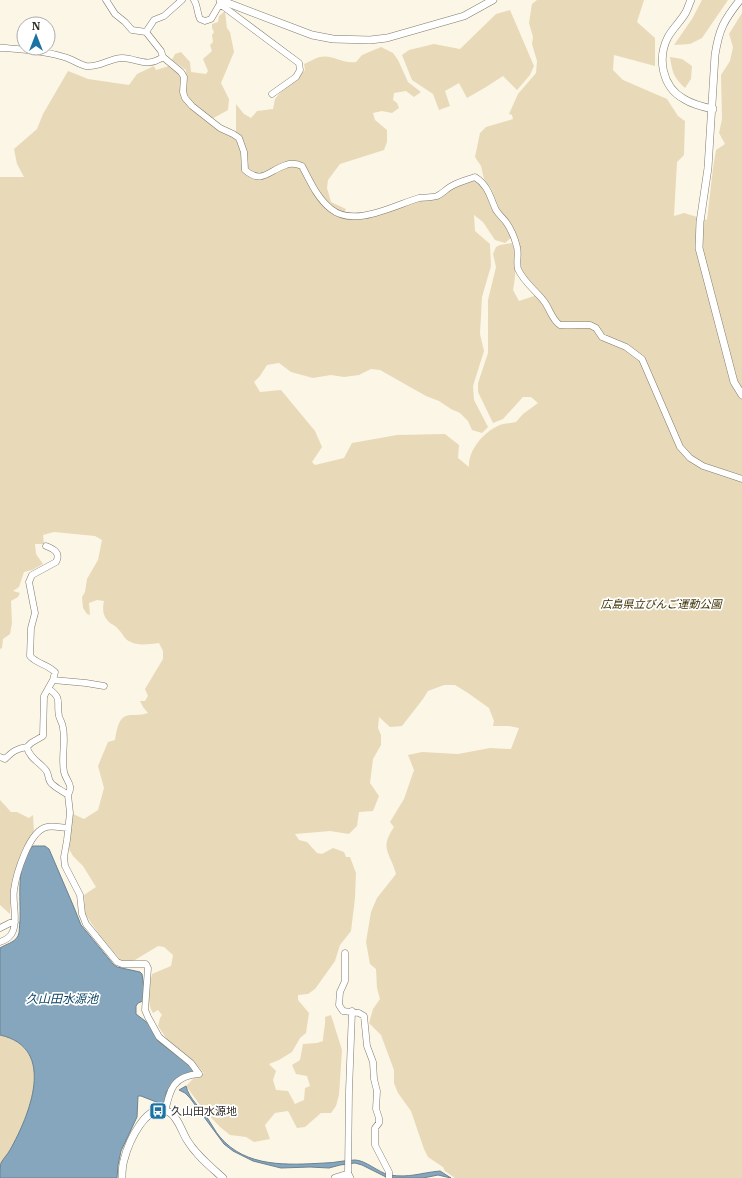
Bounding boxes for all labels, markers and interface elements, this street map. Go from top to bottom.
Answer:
north arrow [16,16,56,56]
text: N [32,19,41,33]
park label: 広島県立びんご運動公園 [601,597,723,611]
water label: 久山田水源池 [26,991,99,1006]
bus stop icon: 久山田水源地 [148,1101,168,1121]
place label: 久山田水源地 [171,1104,237,1118]

